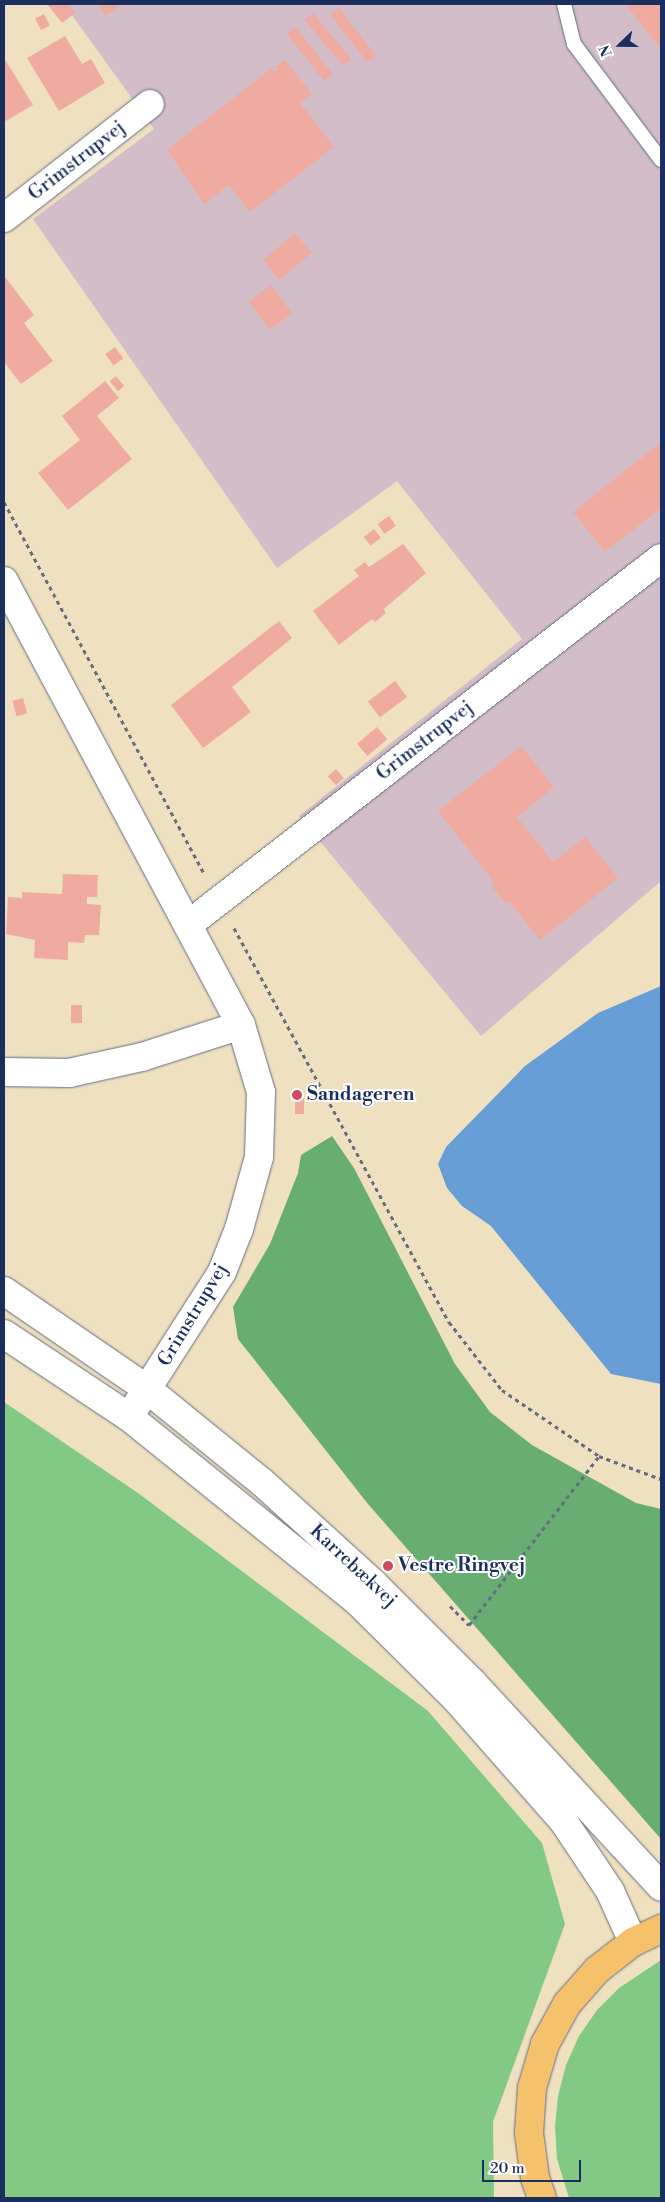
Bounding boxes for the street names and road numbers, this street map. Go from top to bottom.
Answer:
street label: Grimstrupvej [24,116,130,206]
street label: Grimstrupvej [372,696,478,786]
street label: Grimstrupvej [153,1259,233,1371]
street label: Karrebækvej [305,1520,401,1612]

